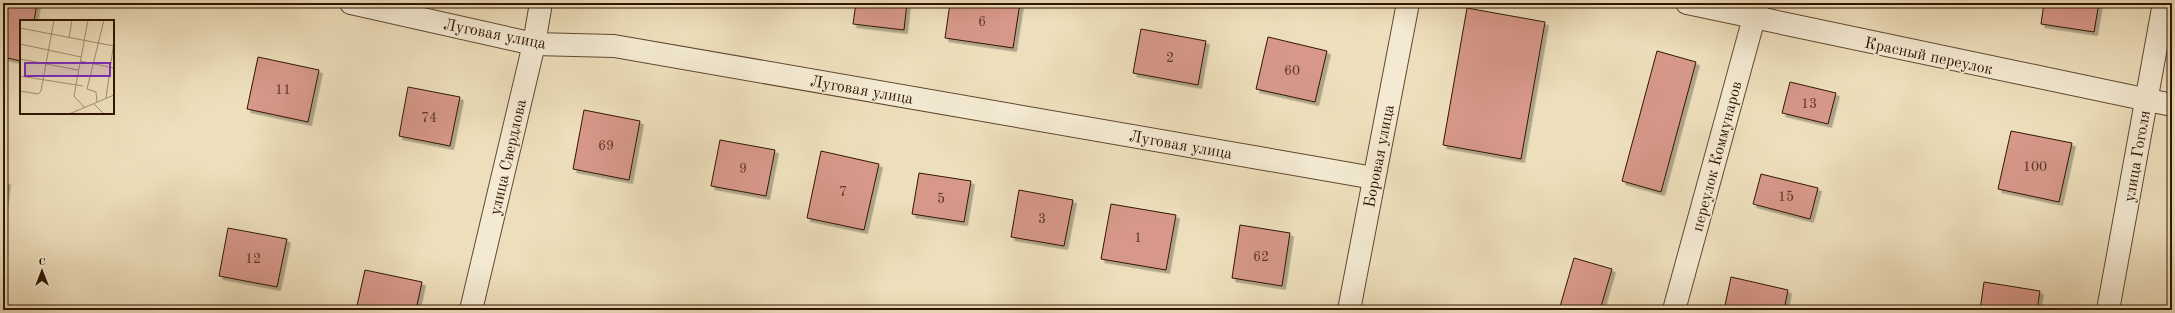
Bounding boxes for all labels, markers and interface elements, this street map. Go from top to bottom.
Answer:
house number: 6 [978,15,986,29]
street label: Луговая улица [442,17,547,53]
inset map [20,20,114,114]
street label: Красный переулок [1863,36,1994,78]
house number: 2 [1166,51,1174,65]
house number: 60 [1284,64,1300,78]
street label: Луговая улица [809,74,915,108]
street label: переулок Коммунаров [1690,80,1746,233]
house number: 11 [275,83,291,97]
house number: 13 [1801,97,1817,111]
street label: улица Свердлова [488,98,530,217]
street label: Боровая улица [1362,103,1398,209]
street label: улица Гоголя [2122,109,2154,204]
house number: 74 [421,111,437,125]
street label: Луговая улица [1128,129,1234,163]
house number: 69 [598,139,614,153]
house number: 100 [2023,160,2047,174]
house number: 9 [739,162,747,176]
house number: 7 [839,185,847,199]
house number: 15 [1778,190,1794,204]
house number: 5 [937,192,945,206]
house number: 3 [1038,212,1046,226]
house number: 1 [1134,231,1142,245]
house number: 62 [1253,250,1269,264]
north arrow [22,251,62,291]
house number: 12 [245,252,261,266]
text: С [38,257,46,268]

